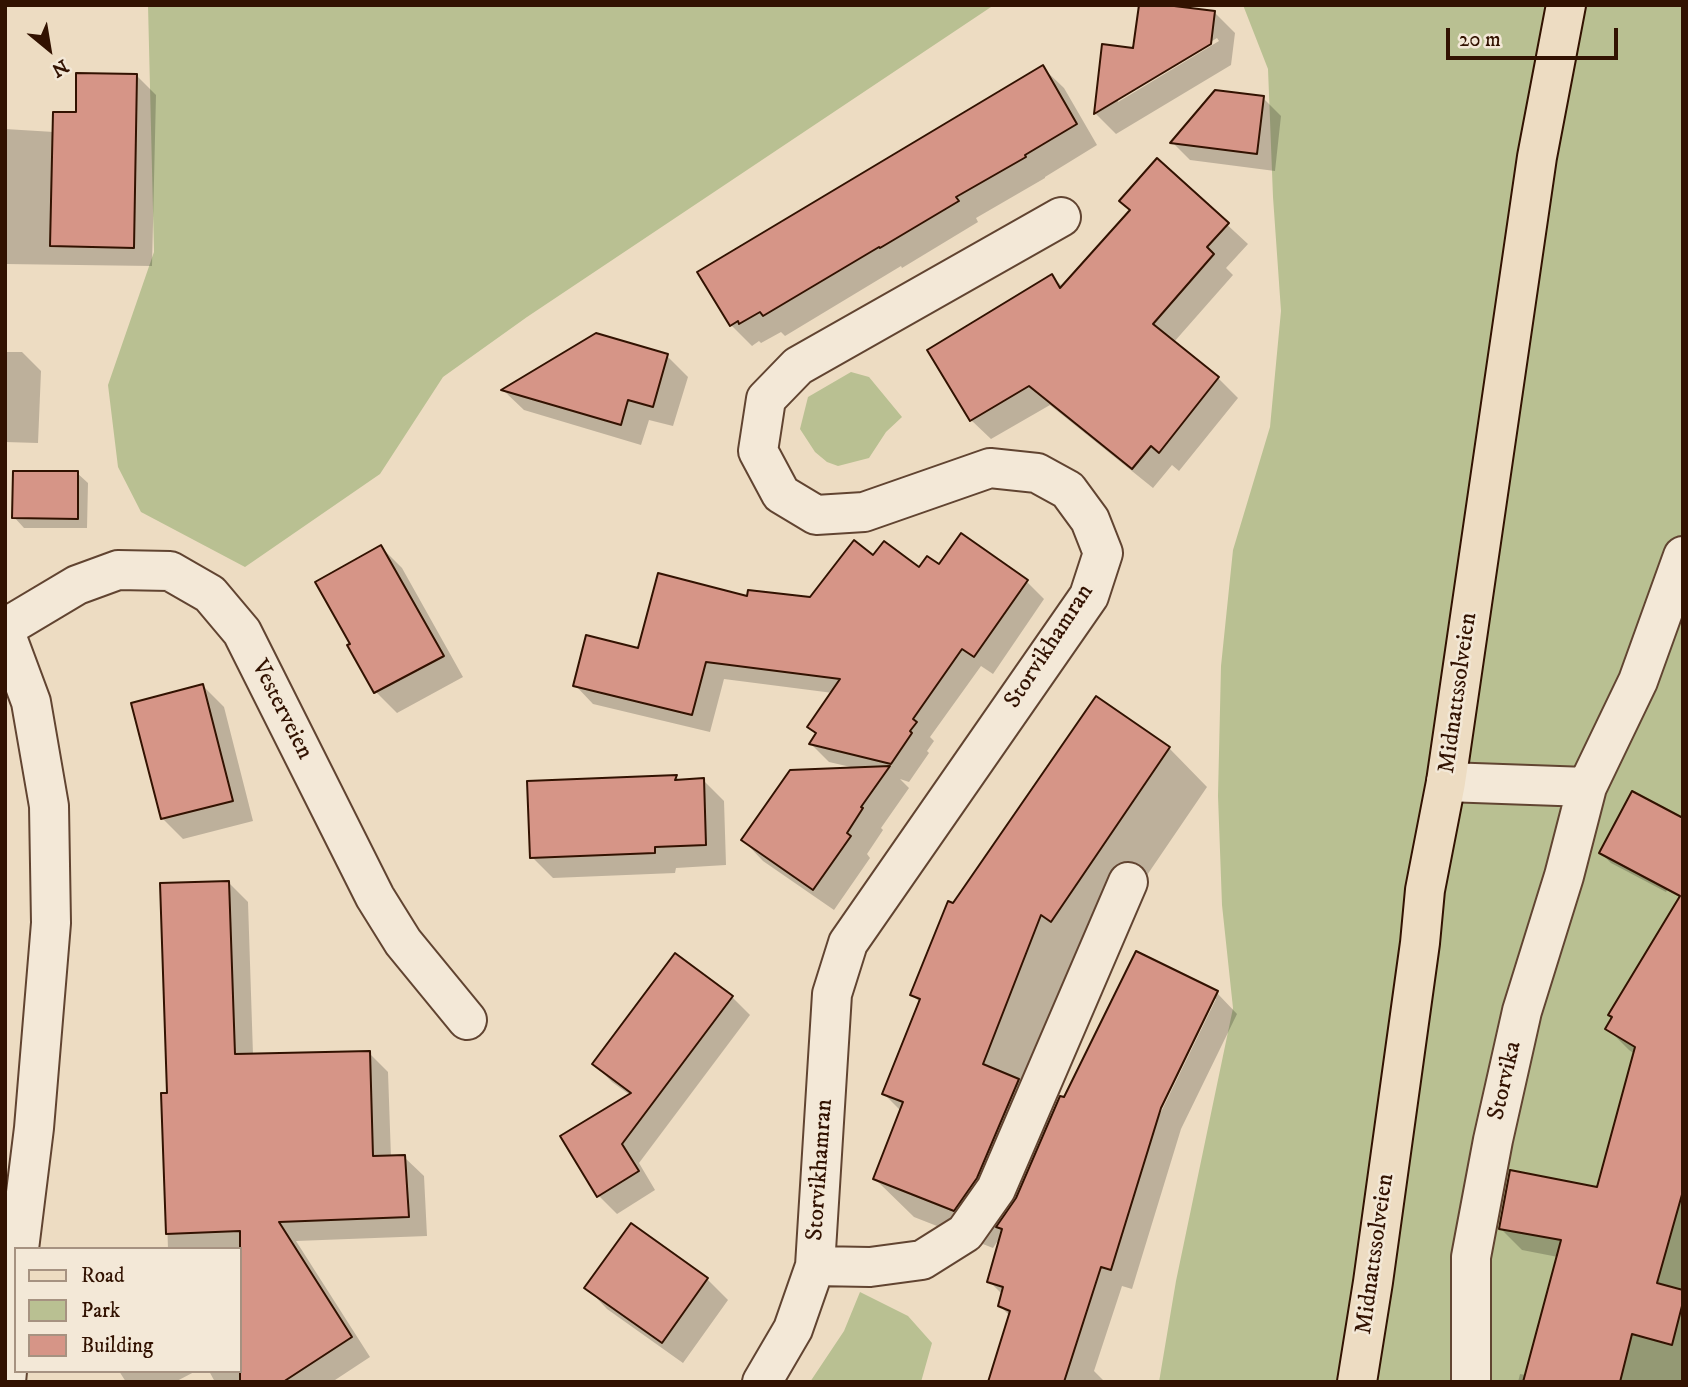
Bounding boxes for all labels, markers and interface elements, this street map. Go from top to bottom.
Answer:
north arrow [14,14,84,84]
scale bar [1450,14,1622,58]
text: 20 m [1459,27,1501,53]
text: N [47,54,72,81]
street label: Storvikhamran [999,580,1101,714]
street label: Midnattssolveien [1433,611,1485,775]
street label: Vesterveien [244,655,318,765]
street label: Storvika [1483,1039,1529,1123]
street label: Storvikhamran [802,1098,840,1242]
street label: Midnattssolveien [1350,1172,1402,1336]
legend [14,1247,242,1373]
text: Road [81,1263,125,1289]
text: Park [81,1298,120,1324]
text: Building [81,1333,153,1359]

